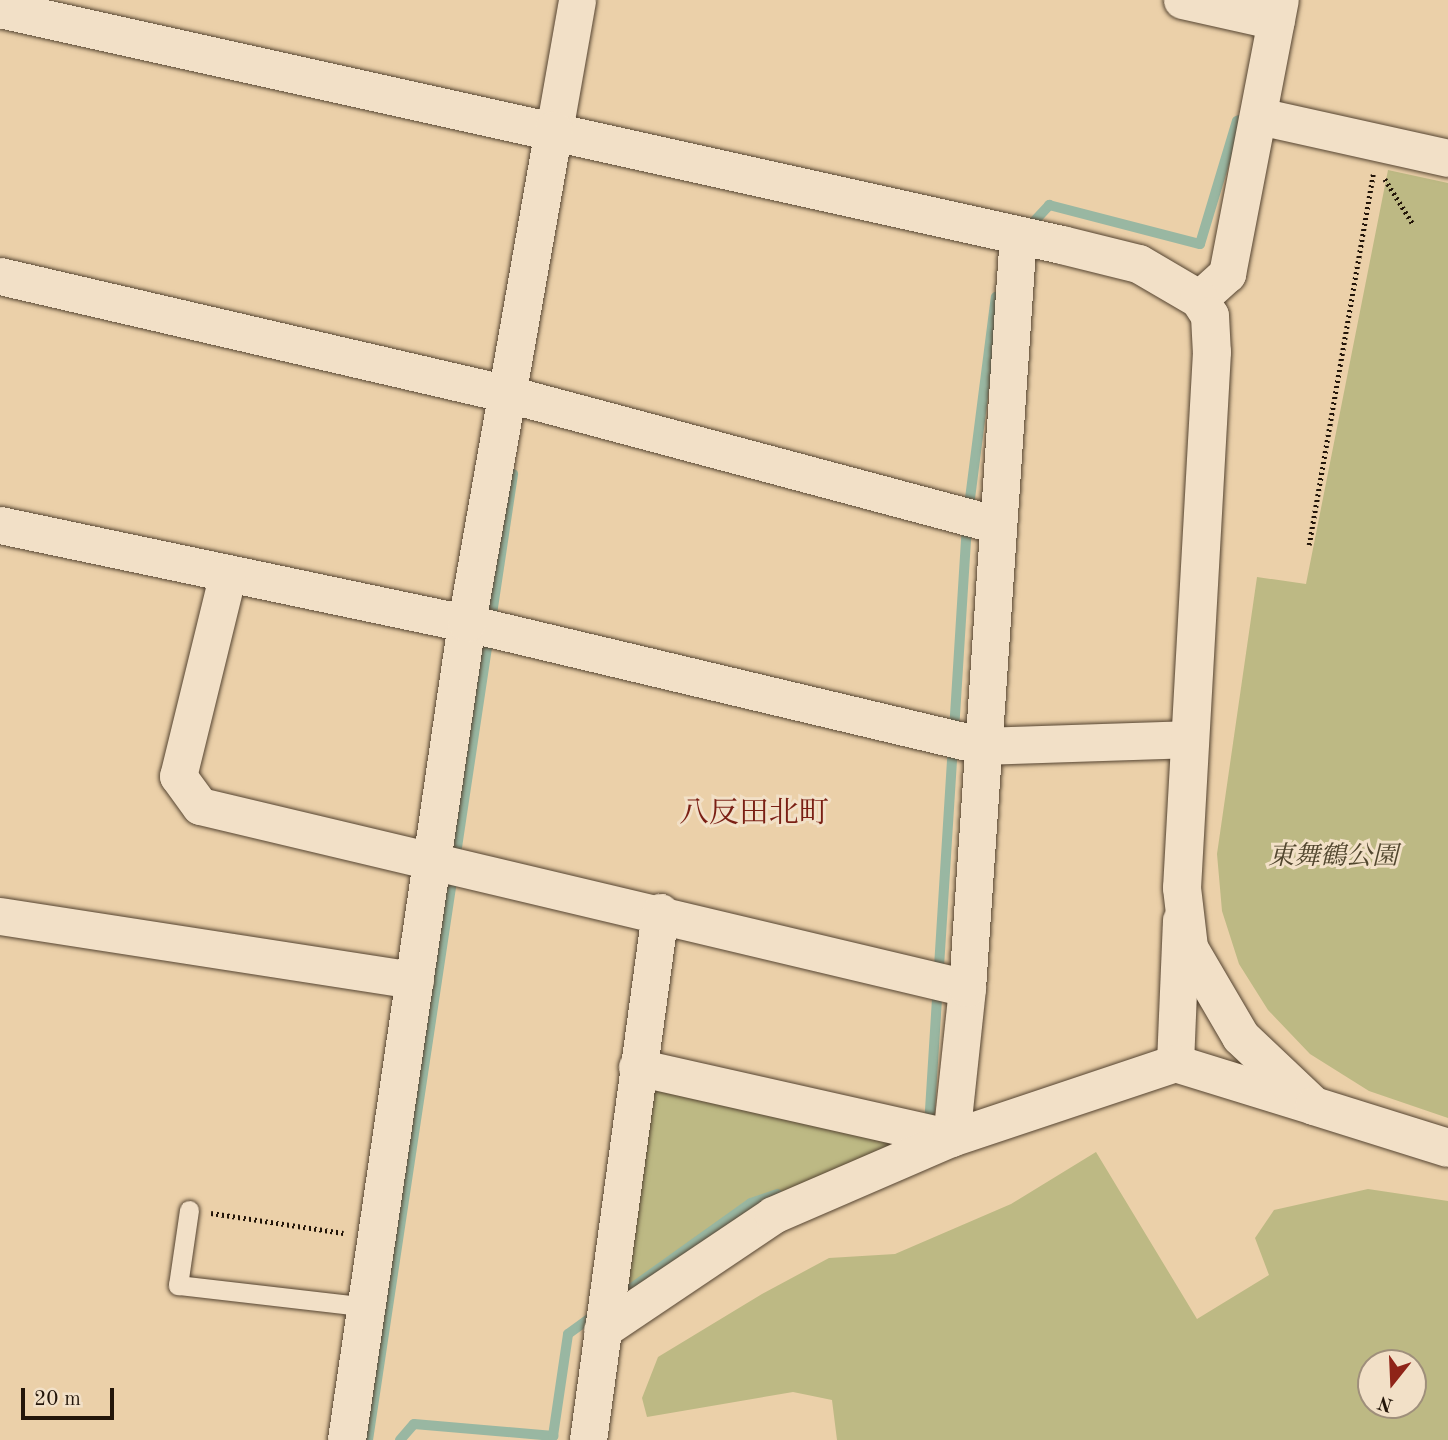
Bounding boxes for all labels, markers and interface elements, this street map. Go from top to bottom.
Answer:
district label: 八反田北町 [679,796,829,832]
park label: 東舞鶴公園 [1268,842,1398,874]
north arrow [1357,1349,1427,1419]
scale bar [24,1374,117,1418]
text: 20 m [34,1389,81,1410]
text: N [1376,1391,1396,1414]

